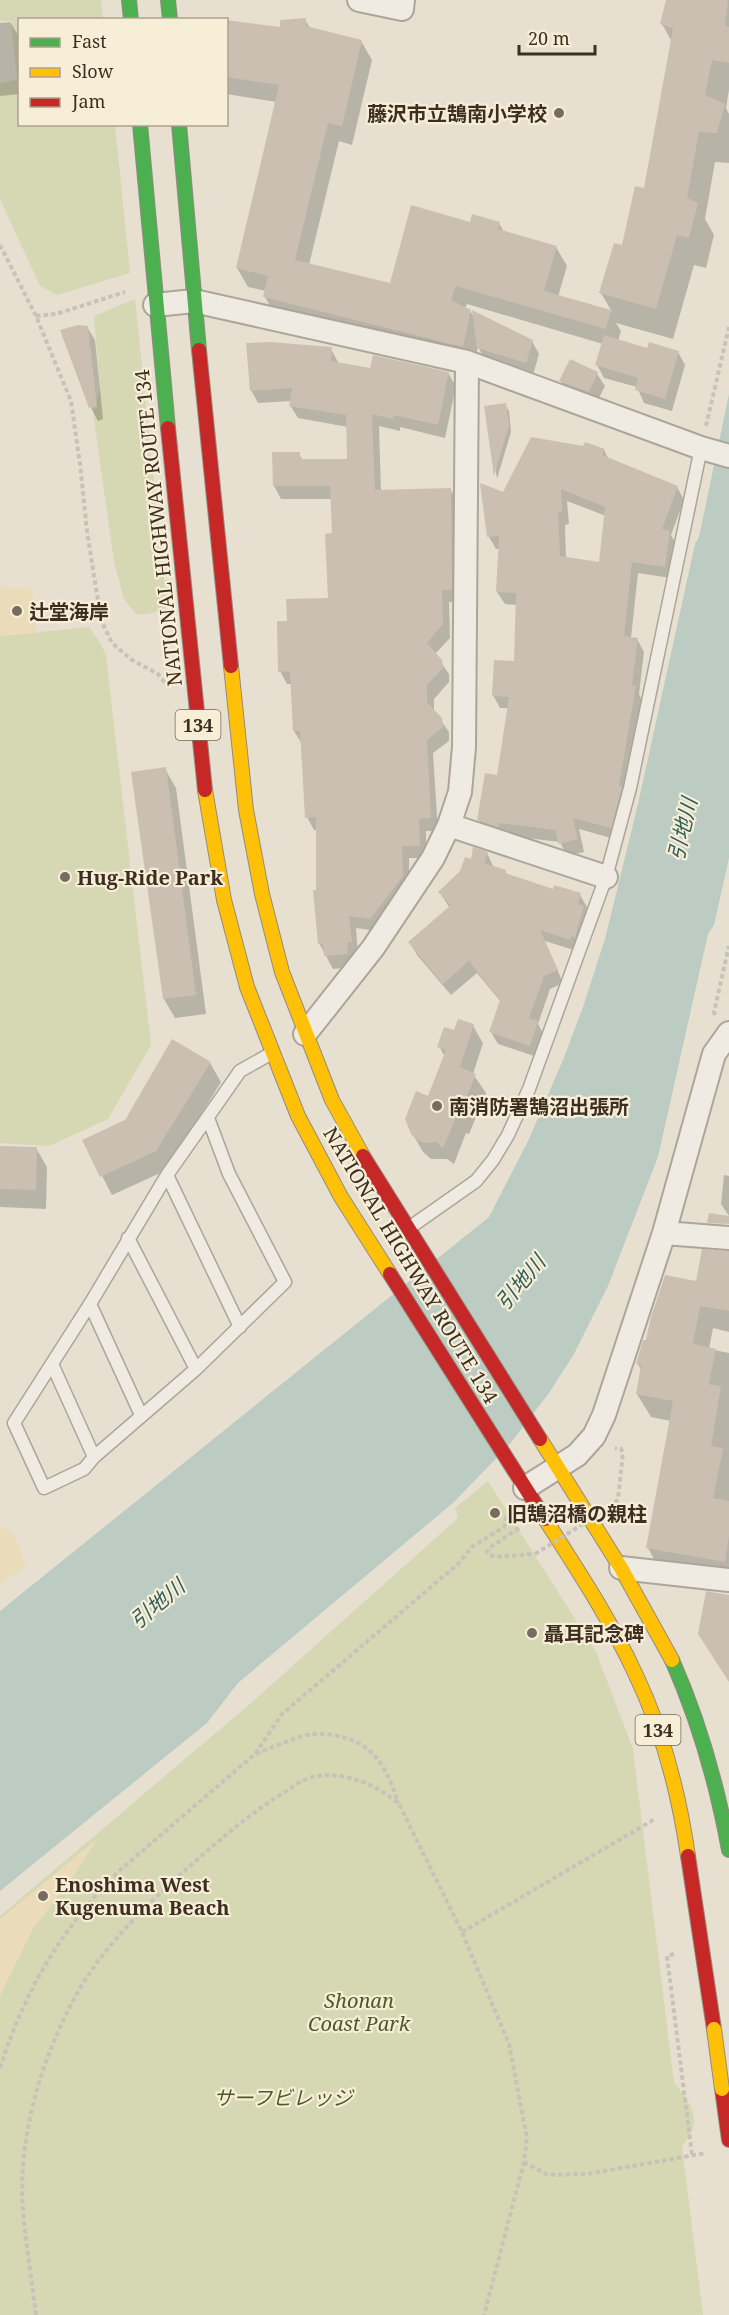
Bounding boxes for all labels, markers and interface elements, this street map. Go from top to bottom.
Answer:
legend [18,18,228,126]
scale bar [519,18,596,56]
text: 20 m [528,26,570,50]
text: Fast [72,29,107,53]
text: Slow [72,59,114,83]
text: Jam [71,89,106,113]
place label: 藤沢市立鵠南小学校 [367,100,547,127]
marker: 藤沢市立鵠南小学校 [552,106,566,120]
street label: NATIONAL HIGHWAY ROUTE 134 [128,368,188,688]
place label: 辻堂海岸 [29,598,109,625]
marker: 辻堂海岸 [10,604,24,618]
road number: 134 [176,710,220,740]
water label: 引地川 [661,793,703,863]
place label: Hug-Ride Park [77,864,223,891]
marker: Hug-Ride Park [58,870,72,884]
place label: 南消防署鵠沼出張所 [449,1093,629,1120]
marker: 南消防署鵠沼出張所 [430,1099,444,1113]
street label: NATIONAL HIGHWAY ROUTE 134 [317,1122,505,1408]
water label: 引地川 [489,1247,552,1315]
place label: 旧鵠沼橋の親柱 [507,1500,647,1527]
marker: 旧鵠沼橋の親柱 [488,1506,502,1520]
water label: 引地川 [124,1571,192,1634]
place label: 聶耳記念碑 [544,1620,644,1647]
marker: 聶耳記念碑 [525,1626,539,1640]
road number: 134 [636,1715,680,1745]
place label: Enoshima West Kugenuma Beach [55,1871,230,1921]
marker: Enoshima West Kugenuma Beach [36,1889,50,1903]
park label: Shonan Coast Park [308,1987,411,2037]
park label: サーフビレッジ [214,2084,355,2111]

